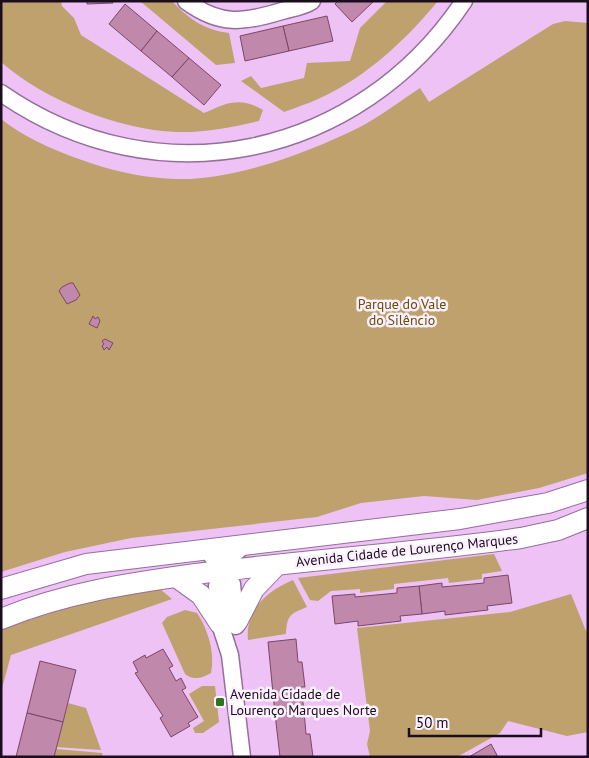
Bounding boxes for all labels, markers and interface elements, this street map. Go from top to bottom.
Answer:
park label: Parque do Vale do Silêncio [358,295,446,329]
street label: Avenida Cidade de Lourenço Marques [295,529,519,571]
place label: Avenida Cidade de Lourenço Marques Norte [230,685,377,719]
marker: Avenida Cidade de Lourenço Marques Norte [214,696,226,708]
scale bar [409,706,542,738]
text: 50 m [416,713,449,732]

